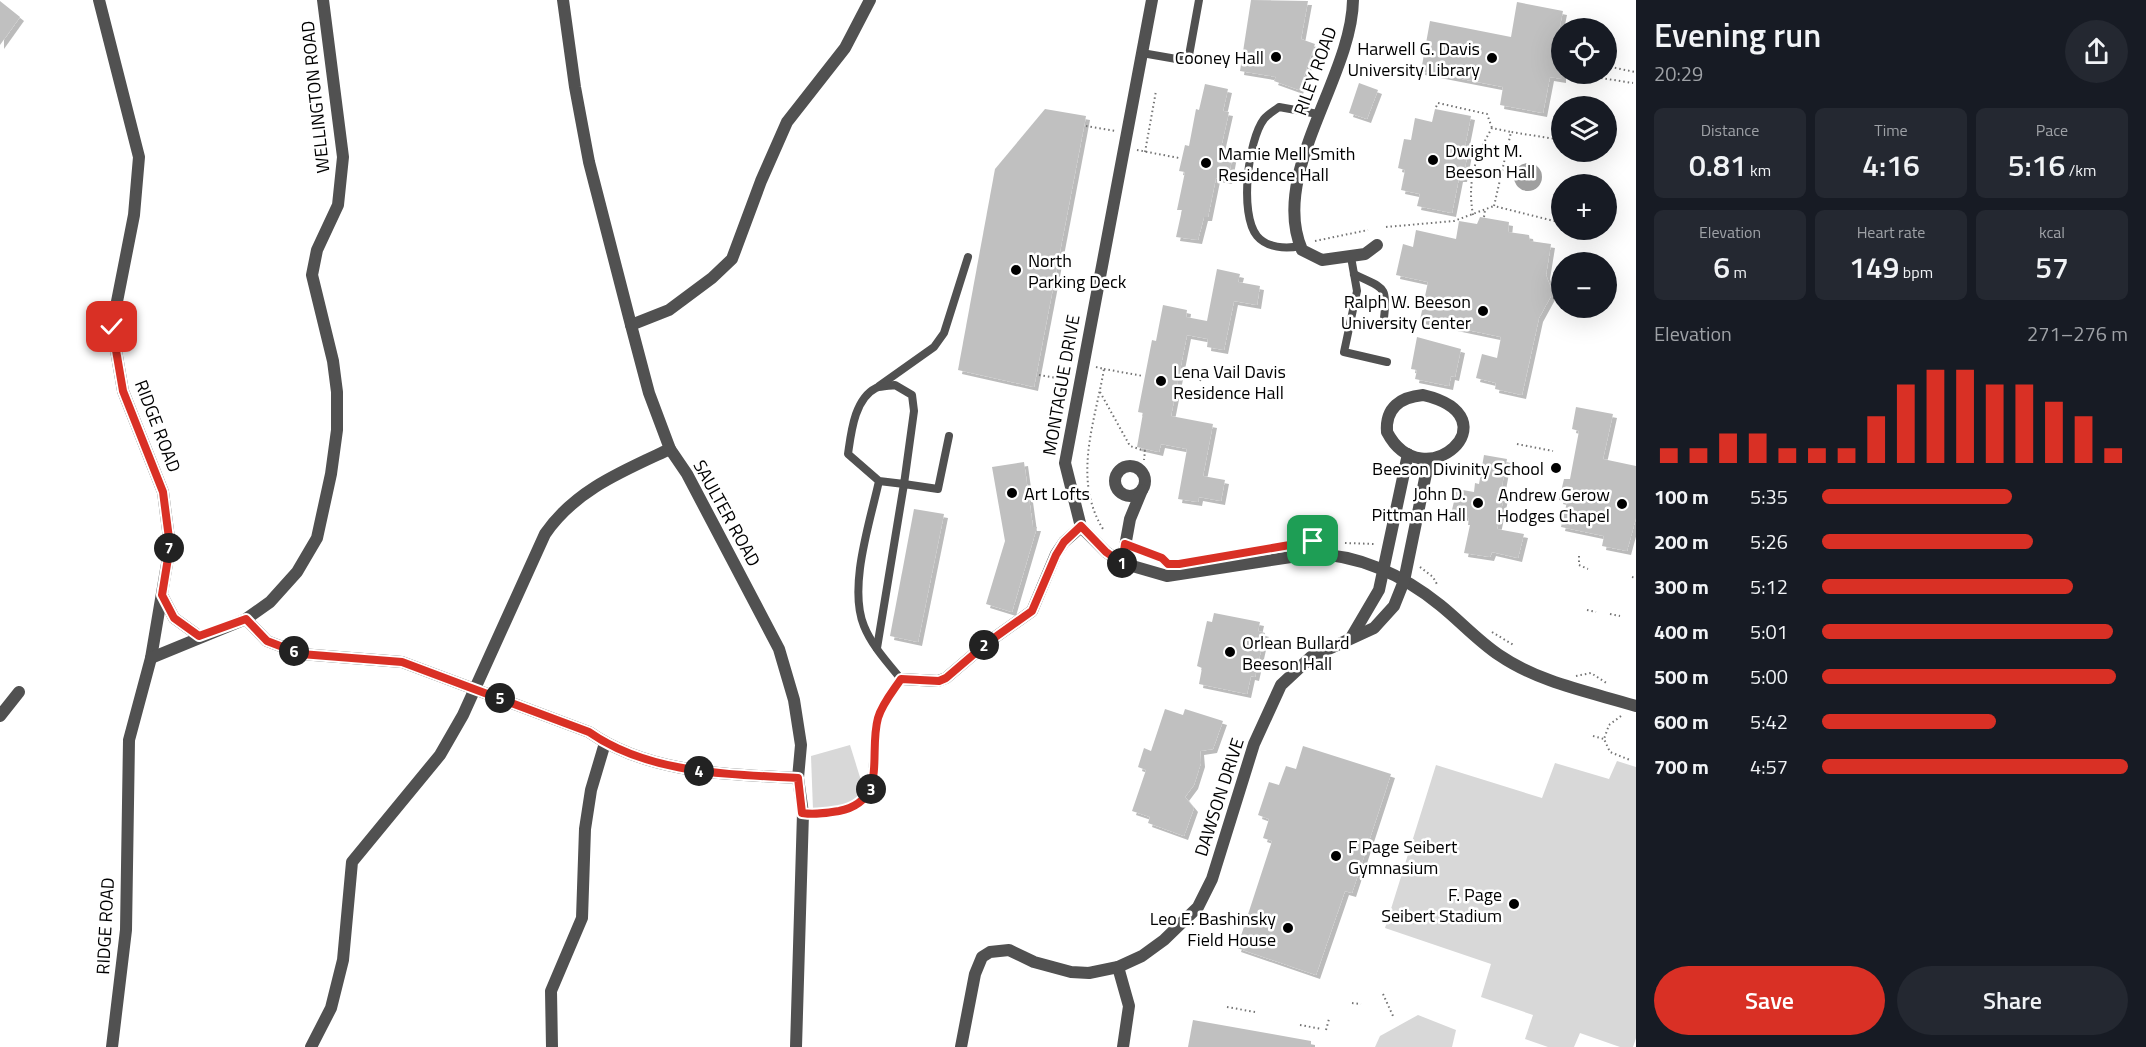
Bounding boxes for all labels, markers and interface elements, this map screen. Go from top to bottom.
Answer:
text: Evening run [1654,10,1821,60]
map controls [1551,18,1617,318]
button: locate [1551,18,1617,84]
street label: WELLINGTON ROAD [294,19,336,175]
button: share [2065,20,2128,83]
street label: RILEY ROAD [1286,23,1344,119]
place label: Harwell G. Davis University Library [1348,35,1480,83]
place label: Cooney Hall [1175,44,1264,71]
marker: Cooney Hall [1269,50,1283,64]
marker: Harwell G. Davis University Library [1485,51,1499,65]
text: 20:29 [1654,58,1703,89]
button: layers [1551,96,1617,162]
text: Distance [1701,118,1759,142]
text: Time [1874,118,1908,142]
text: Pace [2036,118,2068,142]
place label: Dwight M. Beeson Hall [1445,137,1535,185]
place label: Mamie Mell Smith Residence Hall [1218,140,1355,188]
text: 0.81 [1689,142,1747,188]
text: 4:16 [1862,142,1920,188]
text: 5:16 [2008,142,2065,188]
marker: Dwight M. Beeson Hall [1426,153,1440,167]
marker: Mamie Mell Smith Residence Hall [1199,156,1213,170]
text: km [1747,158,1771,182]
text: /km [2065,158,2096,182]
button: + [1551,174,1617,240]
text: Elevation [1699,220,1761,244]
text: Heart rate [1857,220,1925,244]
text: kcal [2039,220,2065,244]
text: 6 [1713,244,1730,290]
text: 149 [1849,244,1899,290]
text: 57 [2035,244,2069,290]
place label: North Parking Deck [1028,247,1127,295]
button: − [1551,252,1617,318]
text: m [1730,260,1747,284]
text: bpm [1899,260,1933,284]
marker: North Parking Deck [1009,263,1023,277]
place label: Ralph W. Beeson University Center [1341,288,1471,336]
pin [86,301,137,352]
marker: Ralph W. Beeson University Center [1476,304,1490,318]
icon: check [95,310,128,343]
street label: MONTAGUE DRIVE [1035,312,1087,457]
text: Elevation [1654,318,1732,349]
text: 271–276 m [2027,318,2128,349]
place label: Lena Vail Davis Residence Hall [1173,358,1286,406]
marker: Lena Vail Davis Residence Hall [1154,374,1168,388]
street label: RIDGE ROAD [128,376,188,476]
street label: SAULTER ROAD [687,455,767,571]
place label: Beeson Divinity School [1372,455,1544,482]
marker: Beeson Divinity School [1549,461,1563,475]
place label: Art Lofts [1024,480,1090,507]
place label: John D. Pittman Hall [1372,480,1466,528]
place label: Andrew Gerow Hodges Chapel [1497,481,1610,529]
text: 100 m [1654,481,1709,512]
text: 5:35 [1750,481,1788,512]
marker: Art Lofts [1005,486,1019,500]
marker: John D. Pittman Hall [1471,496,1485,510]
marker: Andrew Gerow Hodges Chapel [1615,497,1629,511]
pin [1287,515,1338,566]
icon: arrive [1296,524,1329,557]
text: 200 m [1654,526,1709,557]
text: 5:26 [1750,526,1788,557]
pin: 7 [154,533,184,563]
text: 7 [165,536,173,560]
pin: 1 [1107,548,1137,578]
text: 1 [1118,551,1126,575]
text: 300 m [1654,571,1709,602]
text: 5:12 [1750,571,1788,602]
text: 400 m [1654,616,1709,647]
text: 5:01 [1750,616,1788,647]
place label: Orlean Bullard Beeson Hall [1242,629,1350,677]
pin: 2 [969,630,999,660]
text: 2 [980,633,988,657]
pin: 6 [279,636,309,666]
text: 6 [290,639,298,663]
marker: Orlean Bullard Beeson Hall [1223,645,1237,659]
text: 500 m [1654,661,1709,692]
text: 5:00 [1750,661,1788,692]
pin: 5 [485,683,515,713]
text: 5 [496,686,504,710]
text: 600 m [1654,706,1709,737]
text: 5:42 [1750,706,1788,737]
street label: DAWSON DRIVE [1187,734,1251,860]
text: 700 m [1654,751,1709,782]
text: 4:57 [1750,751,1788,782]
pin: 4 [684,756,714,786]
text: 4 [695,759,703,783]
pin: 3 [856,774,886,804]
text: 3 [867,777,875,801]
place label: F Page Seibert Gymnasium [1348,833,1458,881]
marker: F Page Seibert Gymnasium [1329,849,1343,863]
street label: RIDGE ROAD [89,877,121,975]
place label: F. Page Seibert Stadium [1381,881,1502,929]
marker: F. Page Seibert Stadium [1507,897,1521,911]
place label: Leo E. Bashinsky Field House [1150,905,1276,953]
marker: Leo E. Bashinsky Field House [1281,921,1295,935]
button: Save [1654,966,1885,1035]
button: Share [1897,966,2128,1035]

